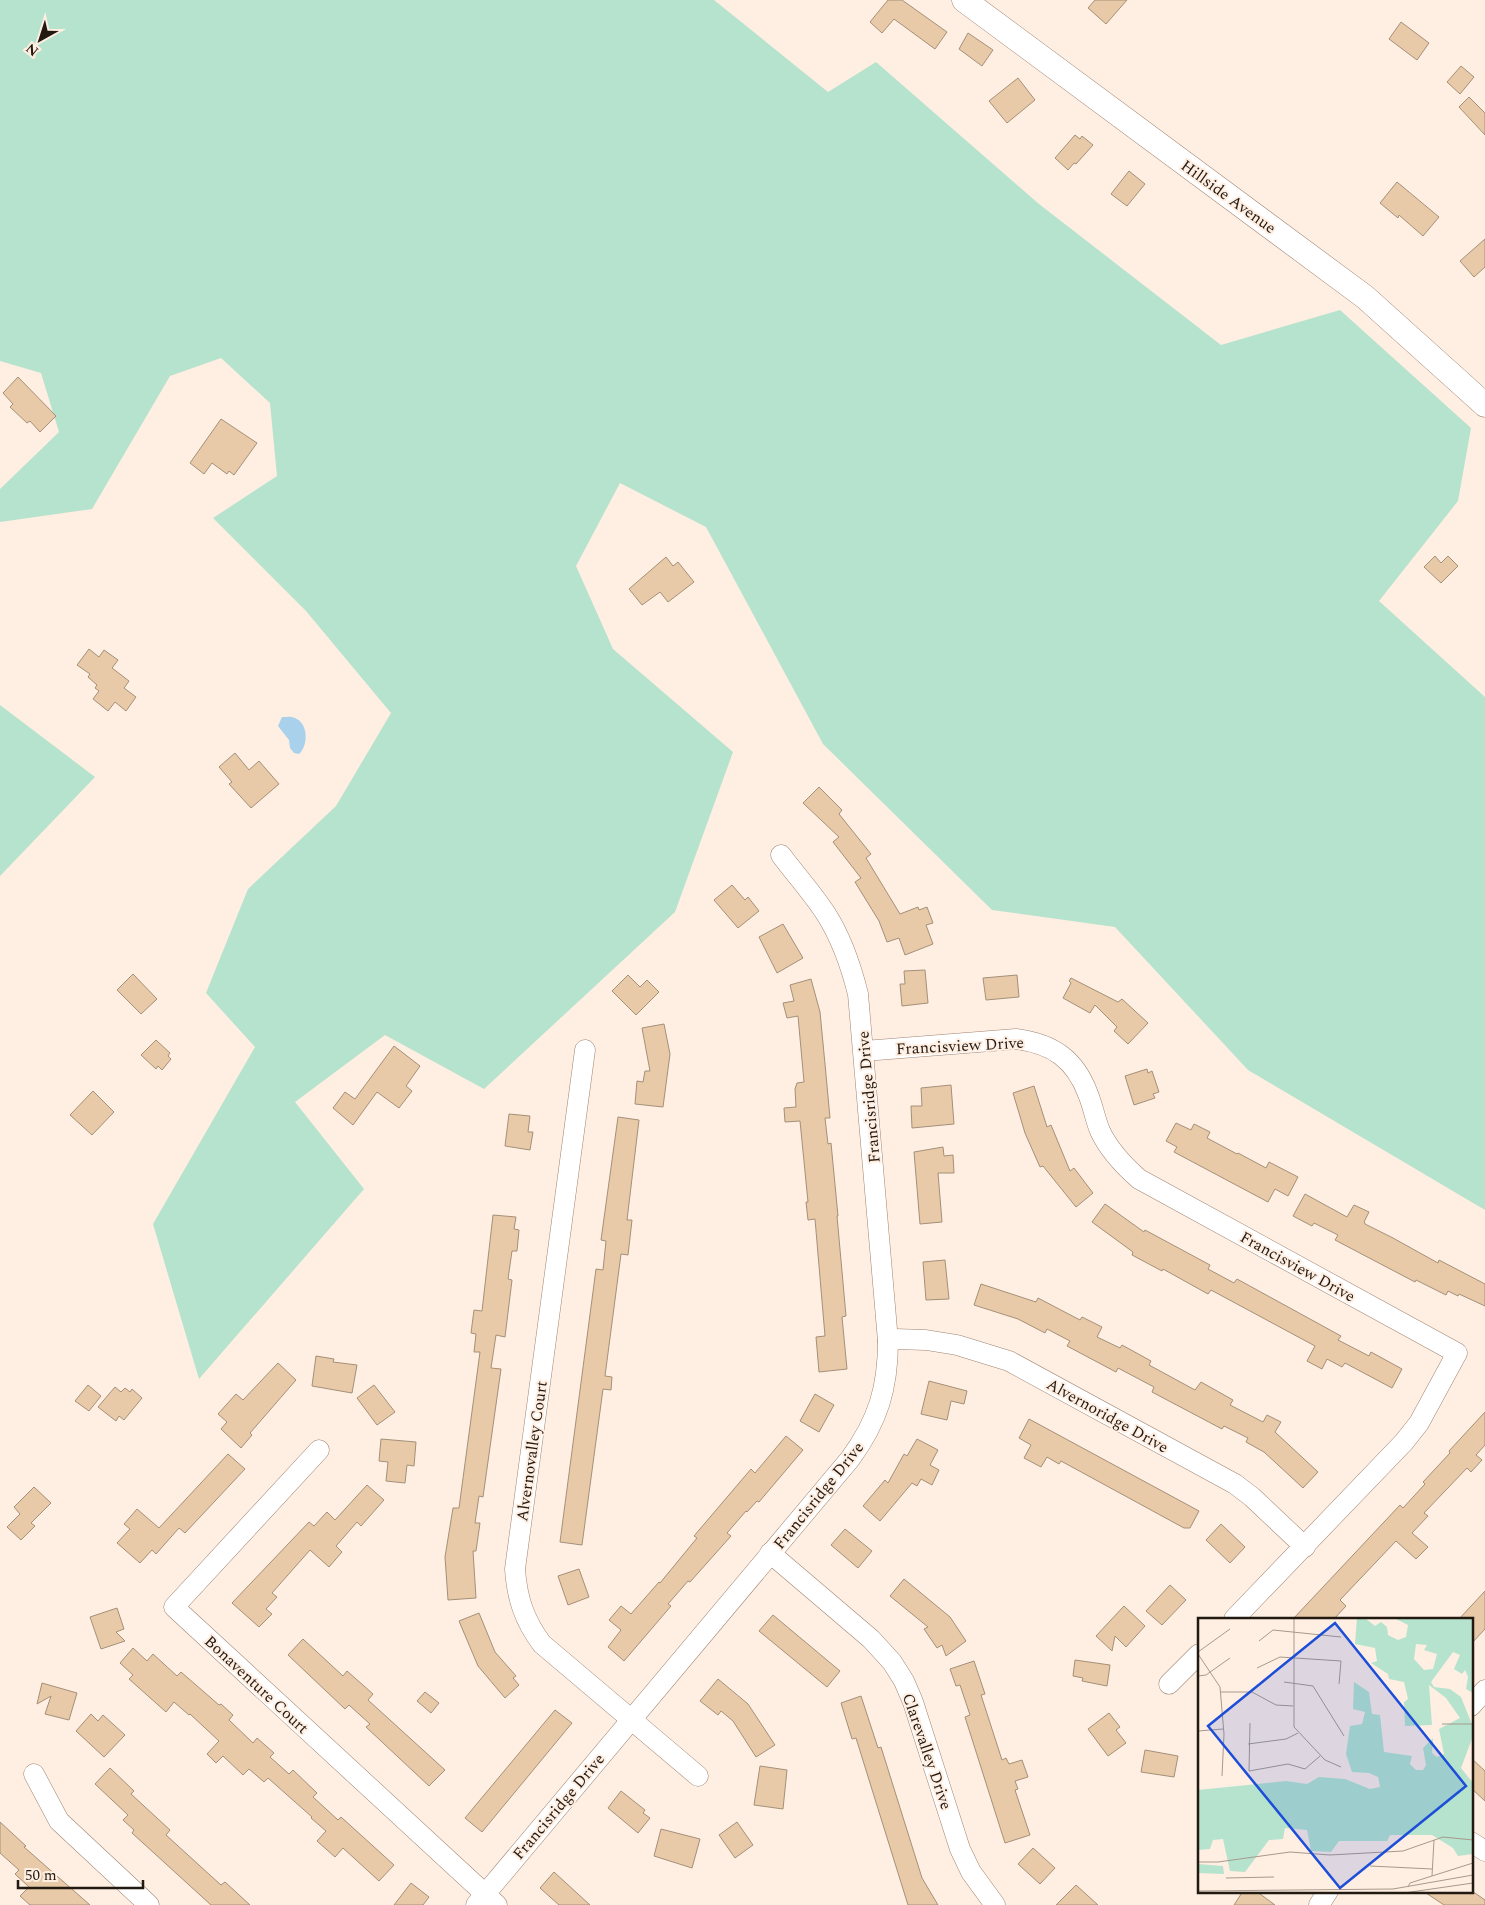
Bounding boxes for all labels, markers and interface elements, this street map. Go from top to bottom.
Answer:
north arrow [15,15,65,65]
text: N [21,38,43,61]
street label: Hillside Avenue [1176,154,1281,240]
street label: Francisridge Drive [851,1030,887,1164]
street label: Francisview Drive [895,1031,1025,1061]
street label: Francisview Drive [1236,1225,1359,1308]
street label: Alvernoridge Drive [1042,1372,1173,1459]
street label: Alvernovalley Court [510,1379,554,1523]
street label: Francisridge Drive [768,1437,870,1555]
inset map [1198,1618,1472,1892]
street label: Bonaventure Court [199,1630,314,1740]
street label: Clarevalley Drive [896,1690,958,1813]
street label: Francisridge Drive [507,1748,611,1865]
scale bar [18,1858,142,1890]
text: 50 m [25,1864,57,1887]

